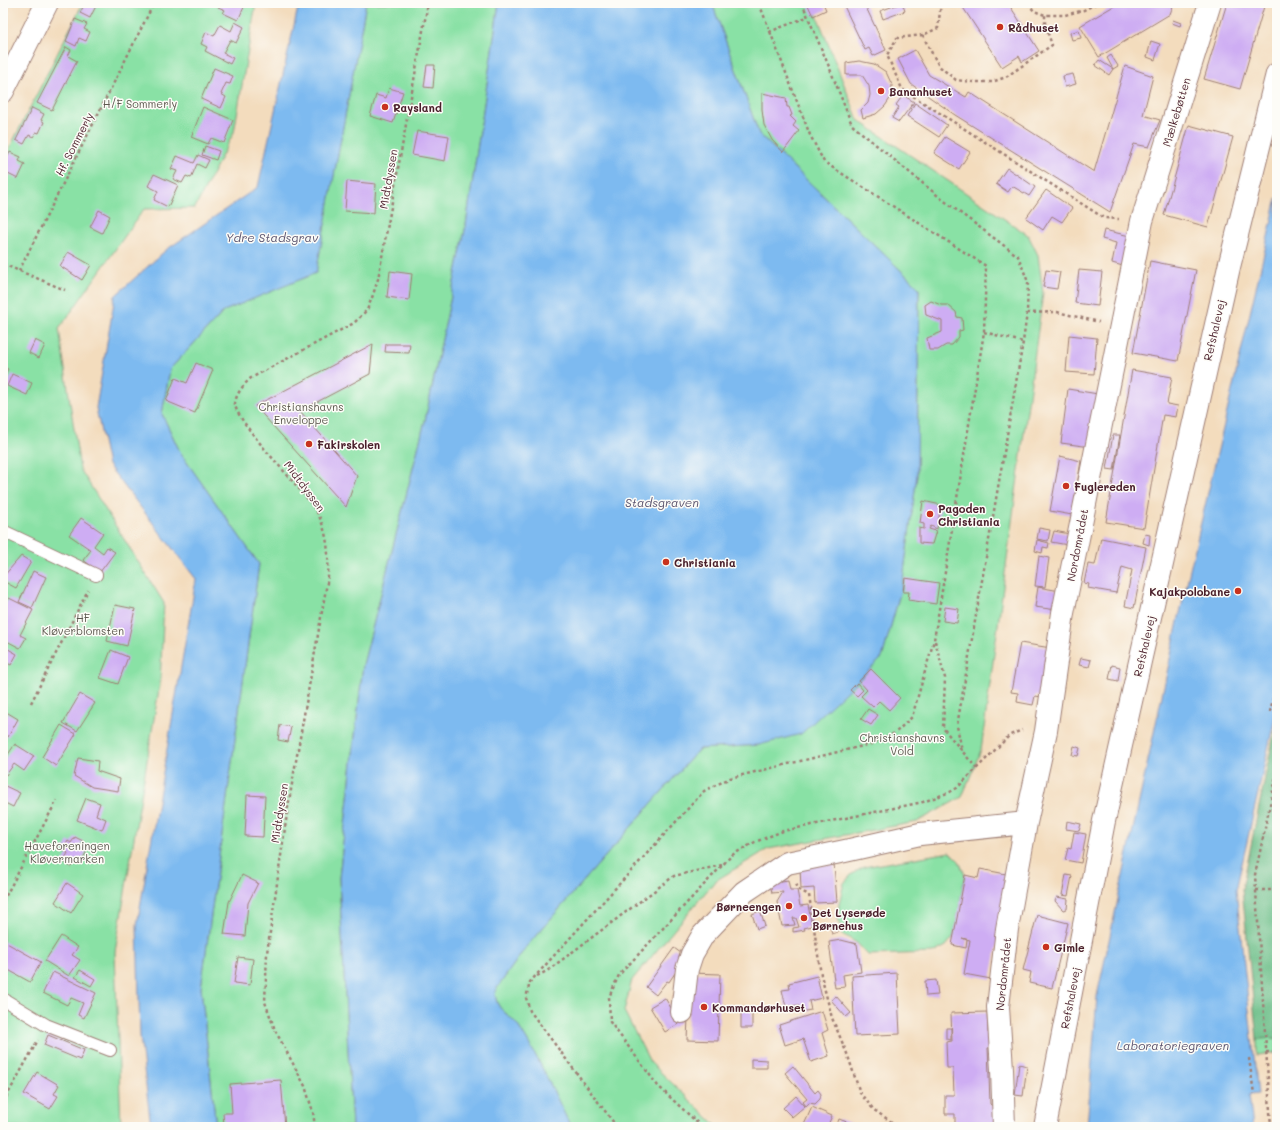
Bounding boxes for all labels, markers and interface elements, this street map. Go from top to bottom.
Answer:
place label: Rådhuset [1008,20,1059,35]
marker: Rådhuset [995,22,1005,32]
street label: Mælkebøtten [1158,76,1194,148]
place label: Bananhuset [889,84,952,99]
marker: Bananhuset [876,86,886,96]
park label: H/F Sommerly [103,96,177,111]
place label: Raysland [393,100,442,115]
marker: Raysland [380,102,390,112]
street label: Hf. Sommerly [52,109,97,178]
street label: Midtdyssen [375,148,401,210]
water label: Ydre Stadsgrav [226,229,319,245]
street label: Refshalevej [1200,298,1228,362]
park label: Christianshavns Enveloppe [258,399,344,427]
place label: Fakirskolen [317,437,380,452]
marker: Fakirskolen [304,439,314,449]
street label: Midtdyssen [281,457,329,515]
place label: Fuglereden [1074,479,1136,494]
marker: Fuglereden [1061,481,1071,491]
water label: Stadsgraven [625,494,699,510]
place label: Pagoden Christiania [938,501,1000,529]
street label: Nordområdet [1063,507,1091,582]
marker: Pagoden Christiania [925,509,935,519]
place label: Christiania [674,555,736,570]
marker: Christiania [661,557,671,567]
place label: Kajakpolobane [1149,584,1230,599]
marker: Kajakpolobane [1233,586,1243,596]
park label: HF Kløverblomsten [42,610,124,638]
street label: Refshalevej [1130,614,1158,678]
park label: Christianshavns Vold [859,730,945,758]
street label: Midtdyssen [267,782,291,844]
park label: Haveforeningen Kløvermarken [24,838,110,866]
place label: Børneengen [716,899,781,914]
marker: Børneengen [784,901,794,911]
place label: Det Lyserøde Børnehus [812,905,886,933]
marker: Det Lyserøde Børnehus [799,913,809,923]
street label: Nordområdet [992,937,1014,1011]
place label: Gimle [1054,940,1085,955]
marker: Gimle [1041,942,1051,952]
street label: Refshalevej [1057,966,1083,1030]
place label: Kommandørhuset [712,1000,806,1015]
marker: Kommandørhuset [699,1002,709,1012]
water label: Laboratoriegraven [1117,1037,1230,1053]

